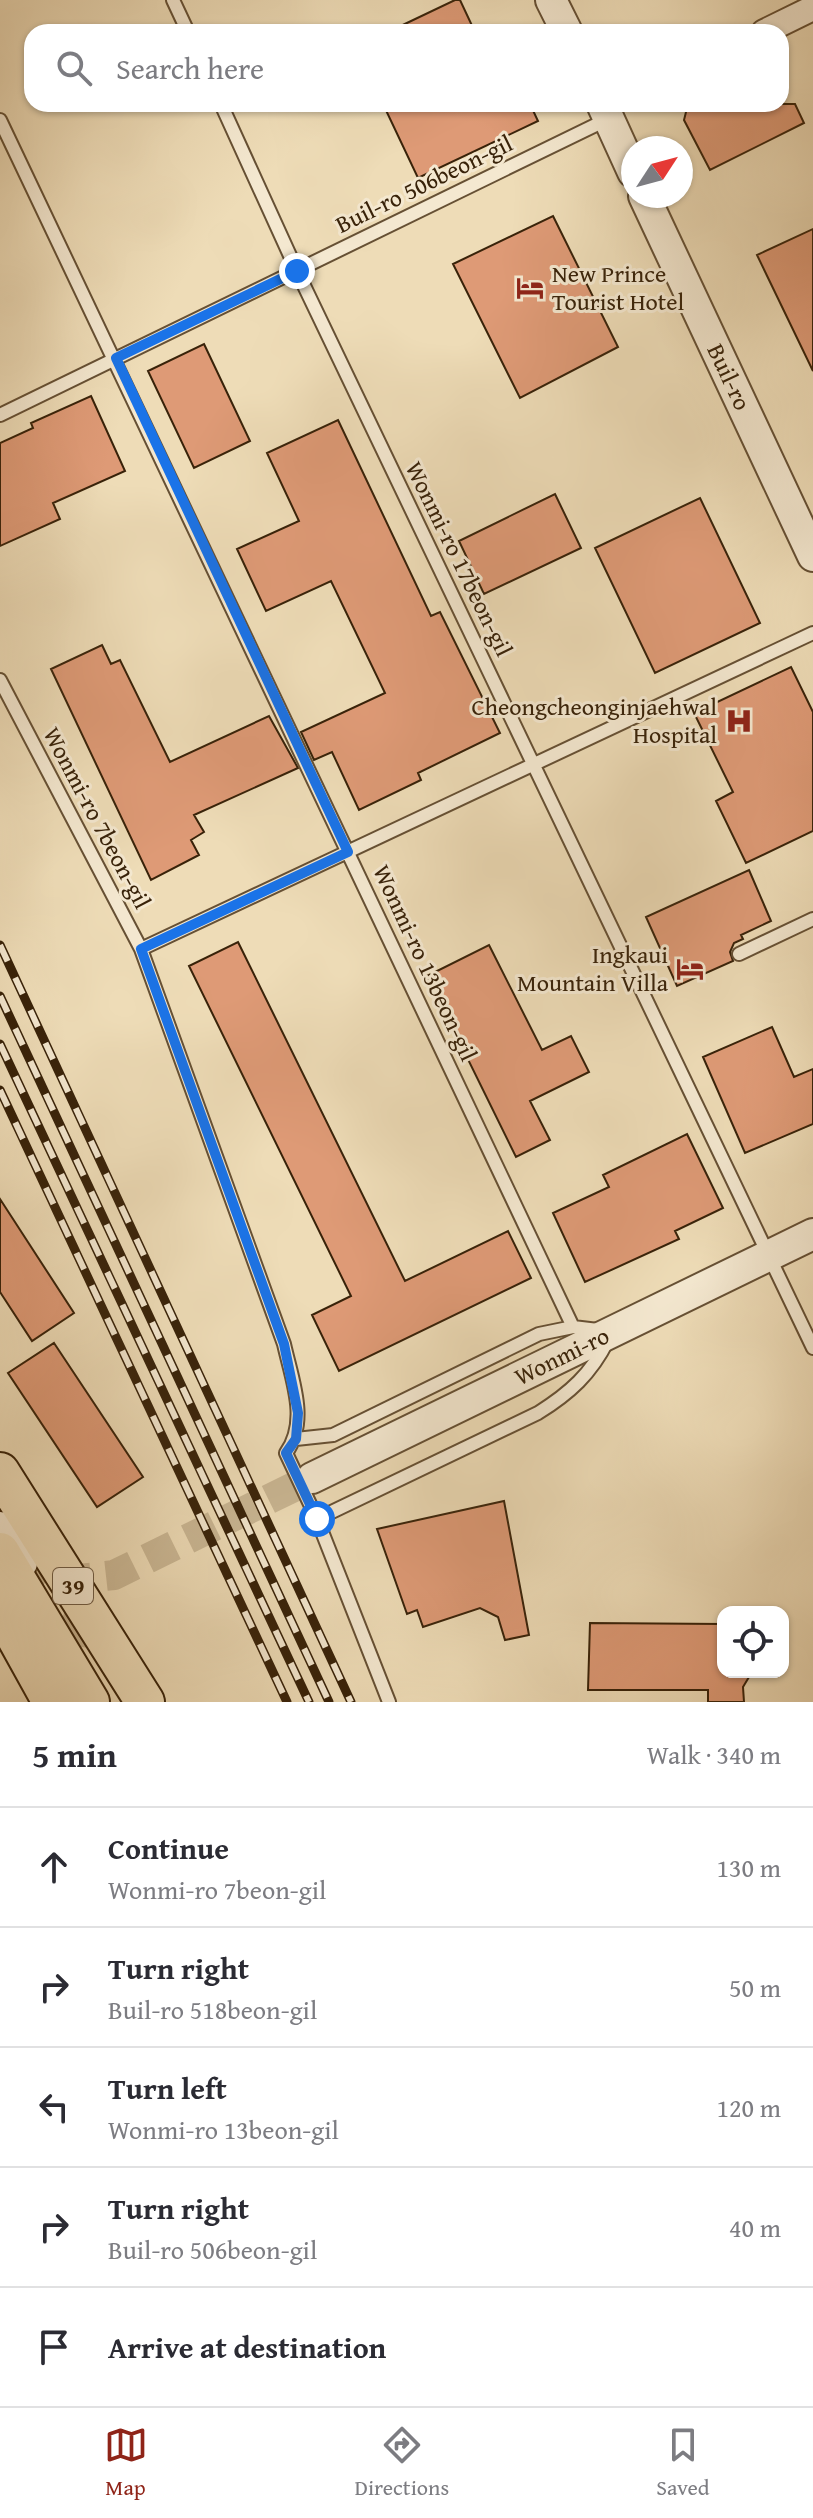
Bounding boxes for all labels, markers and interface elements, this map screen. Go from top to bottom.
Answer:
search box [24,24,789,112]
icon: search [52,46,96,90]
text: Search here [116,46,264,90]
street label: Buil-ro 506beon-gil [329,125,518,242]
north arrow [621,136,693,208]
route end [279,253,315,289]
place label: New Prince Tourist Hotel [552,256,685,319]
hotel icon: New Prince Tourist Hotel [515,273,545,303]
street label: Buil-ro [699,338,760,416]
street label: Wonmi-ro 17beon-gil [397,455,522,662]
place label: Cheongcheonginjaehwal Hospital [471,689,717,752]
hospital icon: Cheongcheonginjaehwal Hospital [724,706,754,736]
street label: Wonmi-ro 7beon-gil [35,721,160,915]
street label: Wonmi-ro 13beon-gil [365,859,486,1067]
place label: Ingkaui Mountain Villa [517,937,669,1000]
hotel icon: Ingkaui Mountain Villa [675,954,705,984]
street label: Wonmi-ro [508,1318,615,1394]
route start [299,1501,335,1537]
road number: 39 [53,1568,93,1604]
map controls [717,1606,789,1678]
button: locate [717,1606,789,1678]
text: 5 min [32,1730,117,1779]
text: Walk · 340 m [647,1735,781,1774]
text: Continue [108,1826,229,1870]
icon: ahead [32,1845,76,1889]
text: 130 m [716,1848,781,1887]
text: Wonmi-ro 7beon-gil [108,1870,326,1909]
text: Turn right [108,1946,249,1990]
icon: right [32,1965,76,2009]
text: 50 m [729,1968,781,2007]
text: Buil-ro 518beon-gil [108,1990,317,2029]
text: Turn left [108,2066,227,2110]
icon: left [32,2085,76,2129]
text: 120 m [716,2088,781,2127]
text: Wonmi-ro 13beon-gil [108,2110,339,2149]
text: Turn right [108,2186,249,2230]
icon: right [32,2205,76,2249]
text: 40 m [729,2208,781,2247]
text: Buil-ro 506beon-gil [108,2230,317,2269]
icon: arrive [32,2325,76,2369]
text: Arrive at destination [108,2325,386,2369]
tab: Map [104,2423,148,2503]
tab: Directions [355,2423,449,2503]
tab: Saved [656,2423,709,2503]

